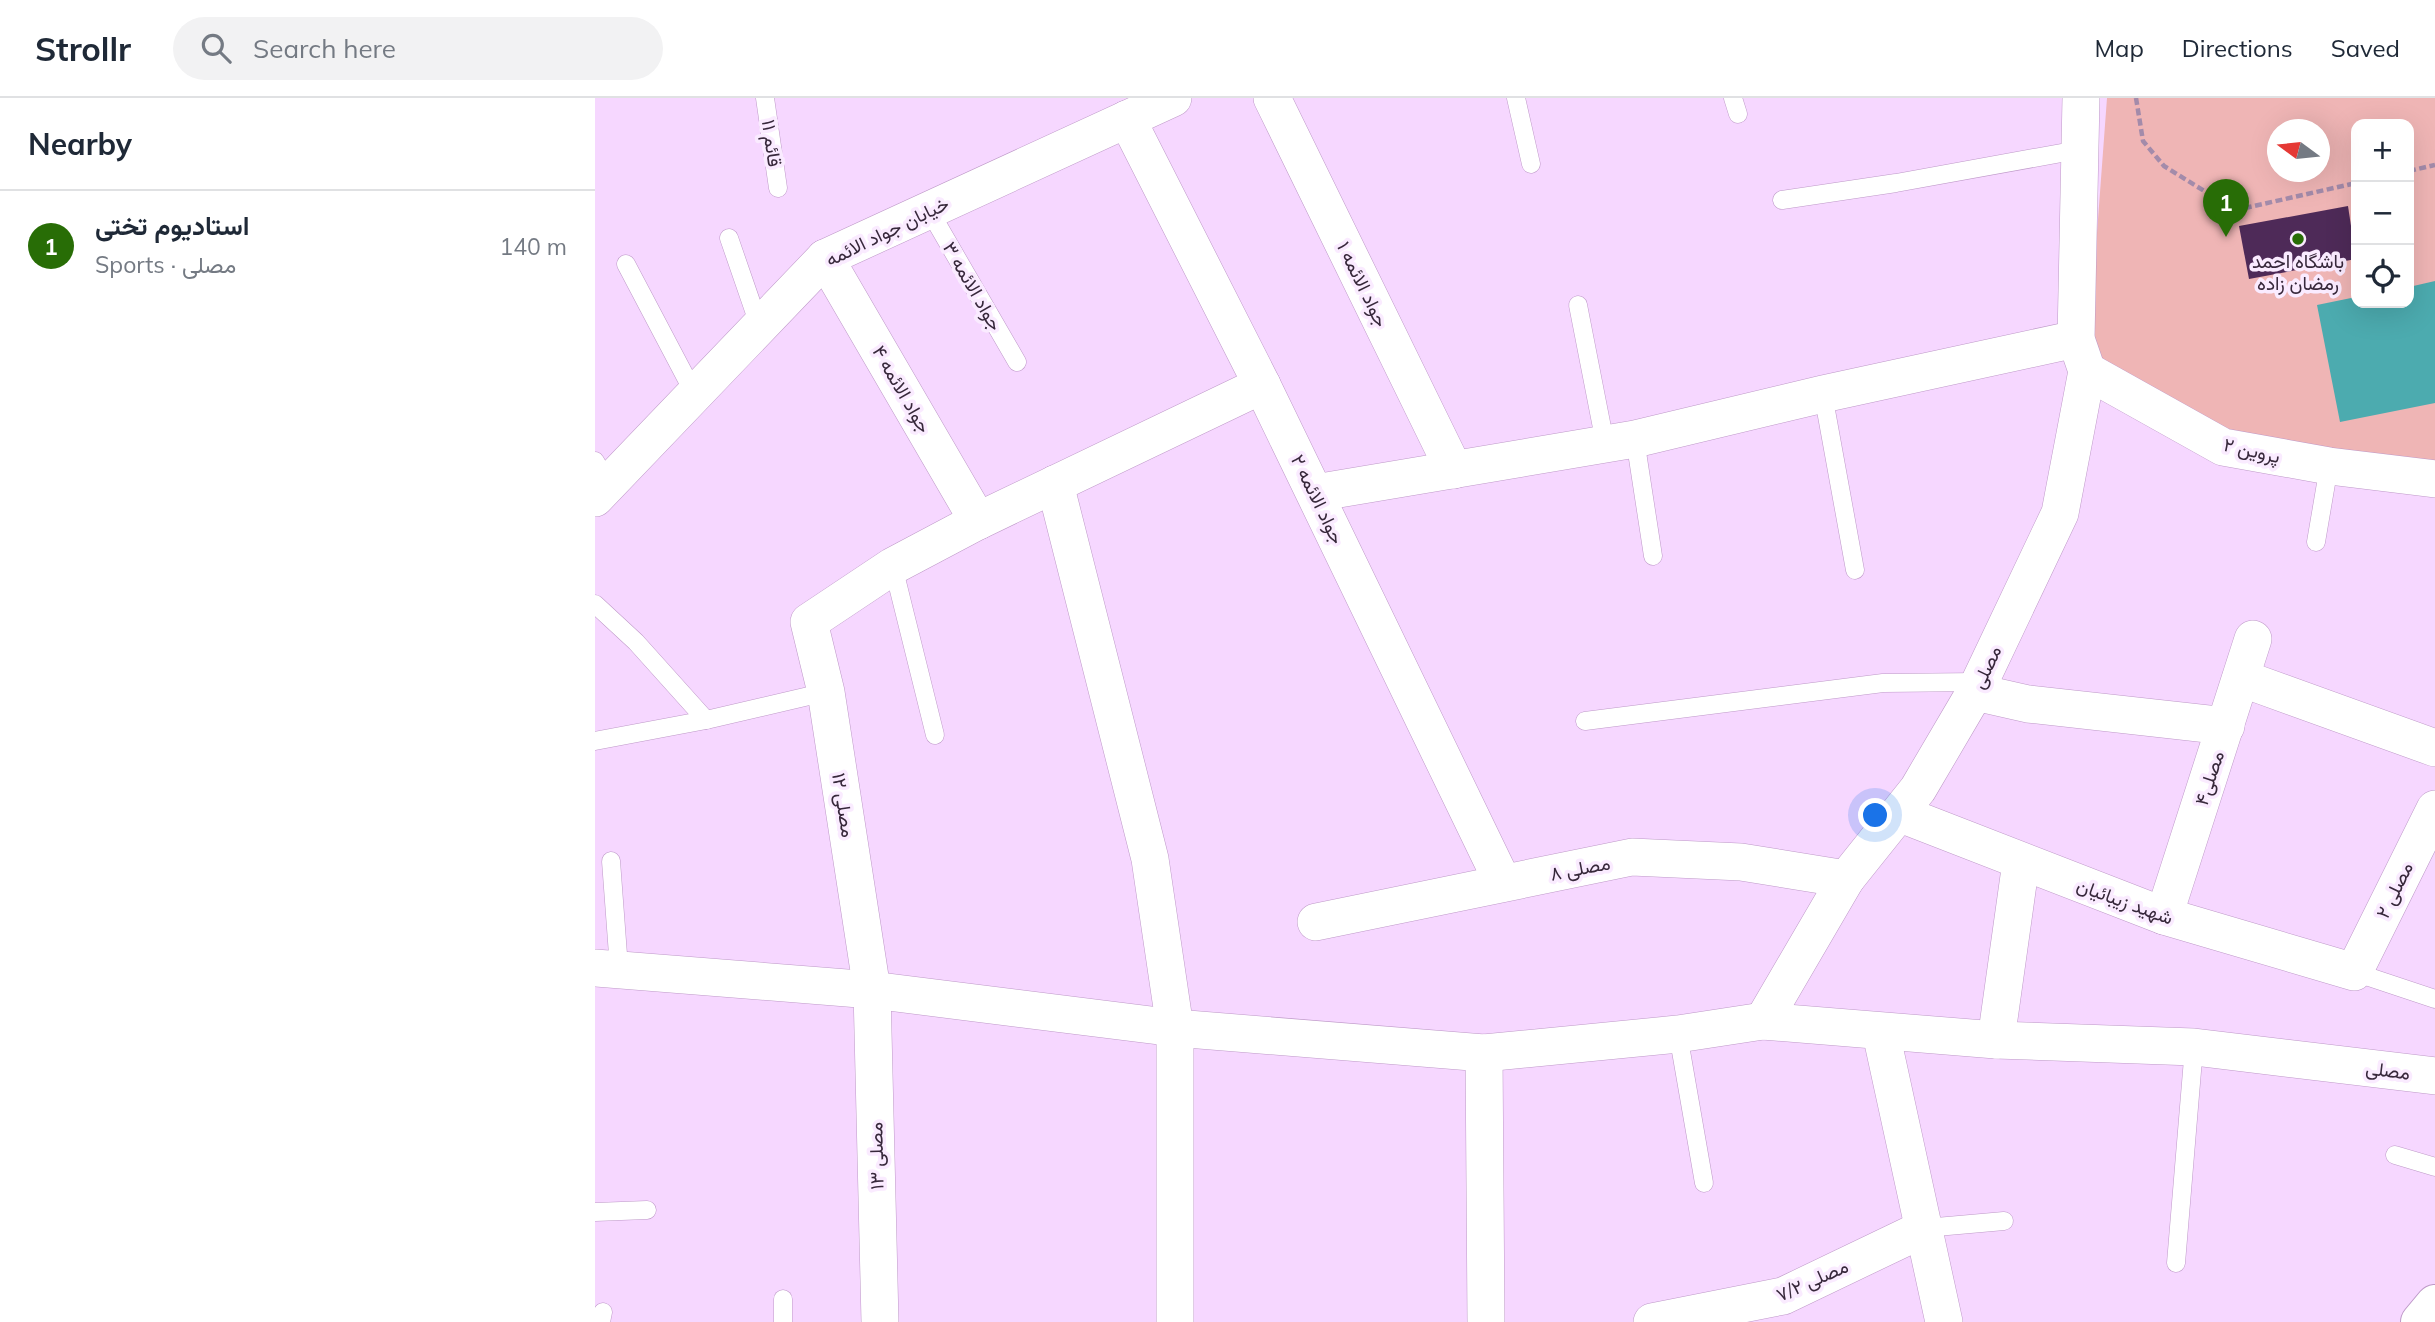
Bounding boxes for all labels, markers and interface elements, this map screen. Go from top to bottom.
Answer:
search box [173,17,663,80]
text: Strollr [35,28,131,69]
icon: search [197,29,235,67]
text: Search here [253,32,396,65]
text: Map [2094,33,2144,63]
text: Directions [2182,33,2293,63]
text: Saved [2331,33,2400,63]
street label: قائم ۱۱ [756,118,787,168]
north arrow [2267,119,2330,182]
map controls [2351,119,2414,308]
button: + [2351,119,2414,182]
text: Nearby [28,125,132,163]
pin: 1 [2203,179,2249,237]
button: − [2351,182,2414,245]
street label: خیابان جواد الائمه [821,191,953,271]
text: استادیوم تختی [95,209,250,242]
marker: باشگاه احمد رمضان زاده [2290,231,2306,247]
text: 1 [44,232,58,261]
text: 140 m [499,232,567,261]
street label: جواد الائمه ۳ [938,237,1008,335]
street label: جواد الائمه ۱ [1332,237,1394,331]
button: locate [2351,245,2414,308]
place label: باشگاه احمد رمضان زاده [2252,249,2344,295]
text: Sports · مصلی [95,250,236,279]
street label: جواد الائمه ۴ [867,341,937,437]
street label: پروین ۲ [2221,432,2283,470]
street label: جواد الائمه ۲ [1286,450,1350,548]
street label: مصلی [1966,642,2006,692]
street label: مصلی۴ [2189,748,2229,808]
street label: مصلی ۱۲ [827,771,861,839]
your location [1858,798,1892,832]
street label: مصلی ۸ [1548,850,1612,886]
street label: مصلی ۲ [2370,858,2418,922]
street label: شهید زیبائیان [2073,872,2177,930]
street label: مصلی [2364,1055,2412,1085]
street label: مصلی ۱۳ [863,1122,889,1190]
street label: مصلی ۷/۲ [1772,1254,1852,1306]

